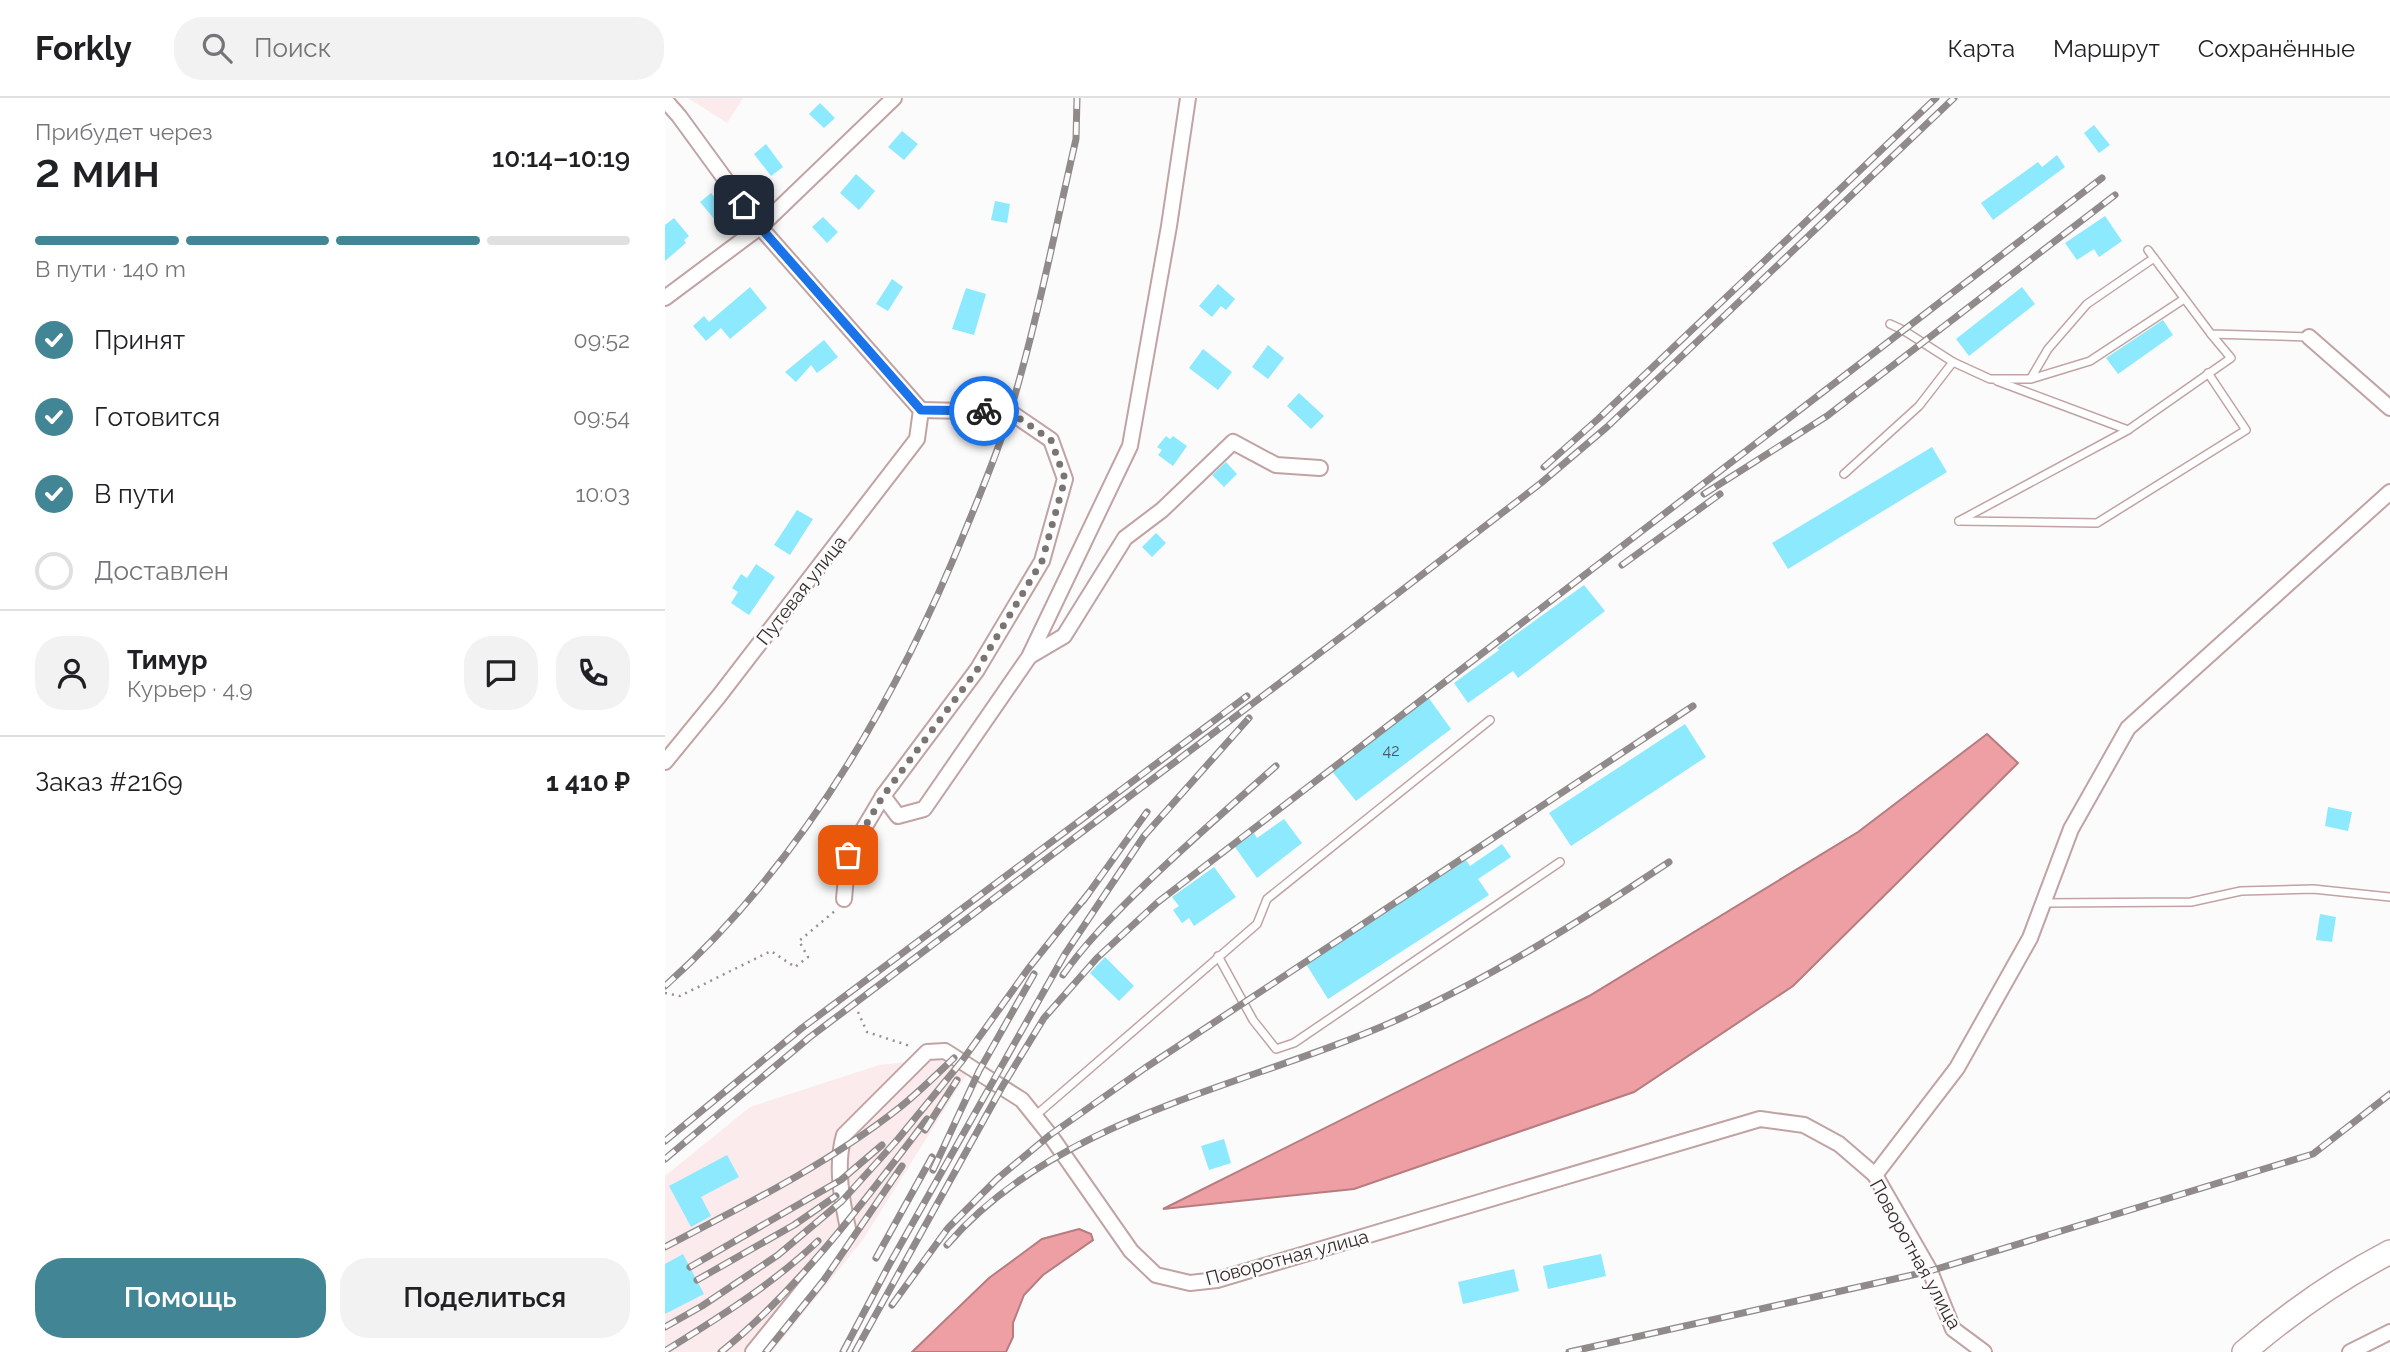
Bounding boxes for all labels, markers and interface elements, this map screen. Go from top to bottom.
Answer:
search box [174,17,664,80]
text: Forkly [35,29,132,68]
icon: search [198,29,236,67]
text: Поиск [254,33,331,63]
text: Карта [1947,34,2015,63]
text: Маршрут [2053,34,2160,63]
text: Сохранённые [2198,34,2355,63]
text: Прибудет через [35,118,213,145]
text: 10:14–10:19 [492,143,630,173]
text: 2 мин [35,144,160,198]
pin [714,175,774,235]
icon: home [725,186,763,224]
text: В пути · 140 m [35,255,186,282]
icon: check [35,321,73,359]
text: Принят [94,325,185,355]
text: 09:52 [574,326,630,353]
courier [949,376,1019,446]
icon: bike [965,392,1003,430]
icon: check [35,398,73,436]
text: Готовится [94,402,220,432]
text: 09:54 [573,403,630,430]
icon: check [35,475,73,513]
text: В пути [94,479,175,509]
text: 10:03 [575,480,630,507]
street label: Путевая улица [752,531,850,649]
text: Доставлен [94,556,229,586]
button: person [35,636,109,710]
button: chat [464,636,538,710]
button: phone [556,636,630,710]
text: Тимур [127,645,207,675]
text: Курьер · 4.9 [127,675,253,702]
house number: 42 [1382,741,1400,760]
text: Заказ #2169 [35,767,183,797]
text: 1 410 ₽ [546,767,630,797]
pin [818,825,878,885]
icon: bag [829,836,867,874]
street label: Поворотная улица [1866,1175,1966,1333]
street label: Поворотная улица [1203,1225,1371,1289]
button: Помощь [35,1258,326,1338]
button: Поделиться [340,1258,630,1338]

